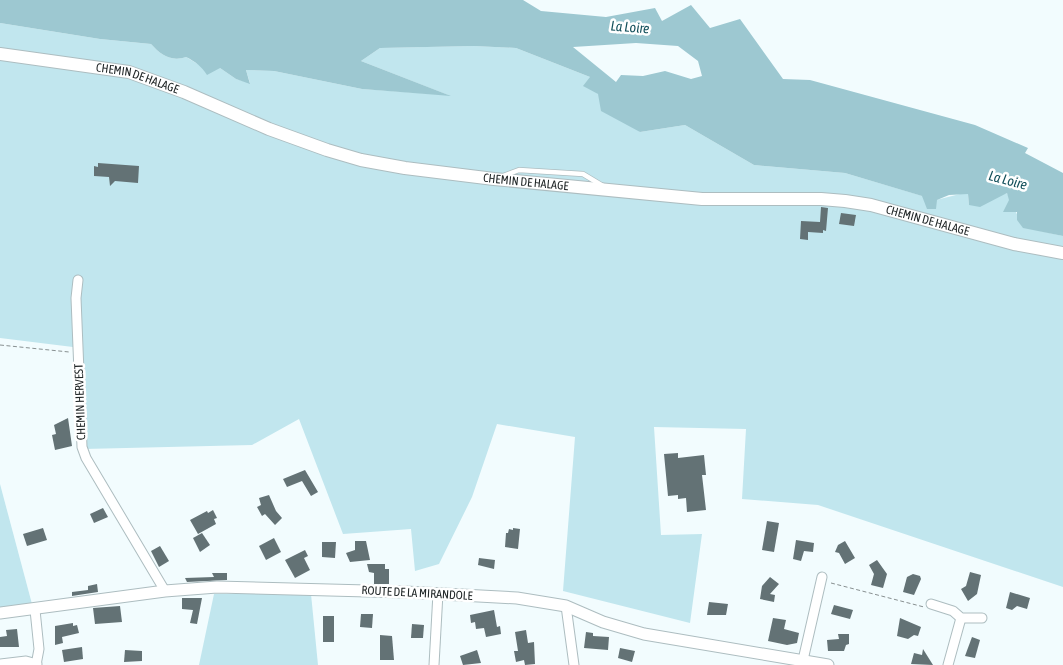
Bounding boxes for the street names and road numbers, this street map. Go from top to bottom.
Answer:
street label: CHEMIN DE HALAGE [95,60,181,97]
street label: CHEMIN DE HALAGE [482,171,569,193]
street label: CHEMIN DE HALAGE [884,202,971,238]
street label: CHEMIN HERVEST [72,363,88,441]
street label: ROUTE DE LA MIRANDOLE [361,583,473,603]

